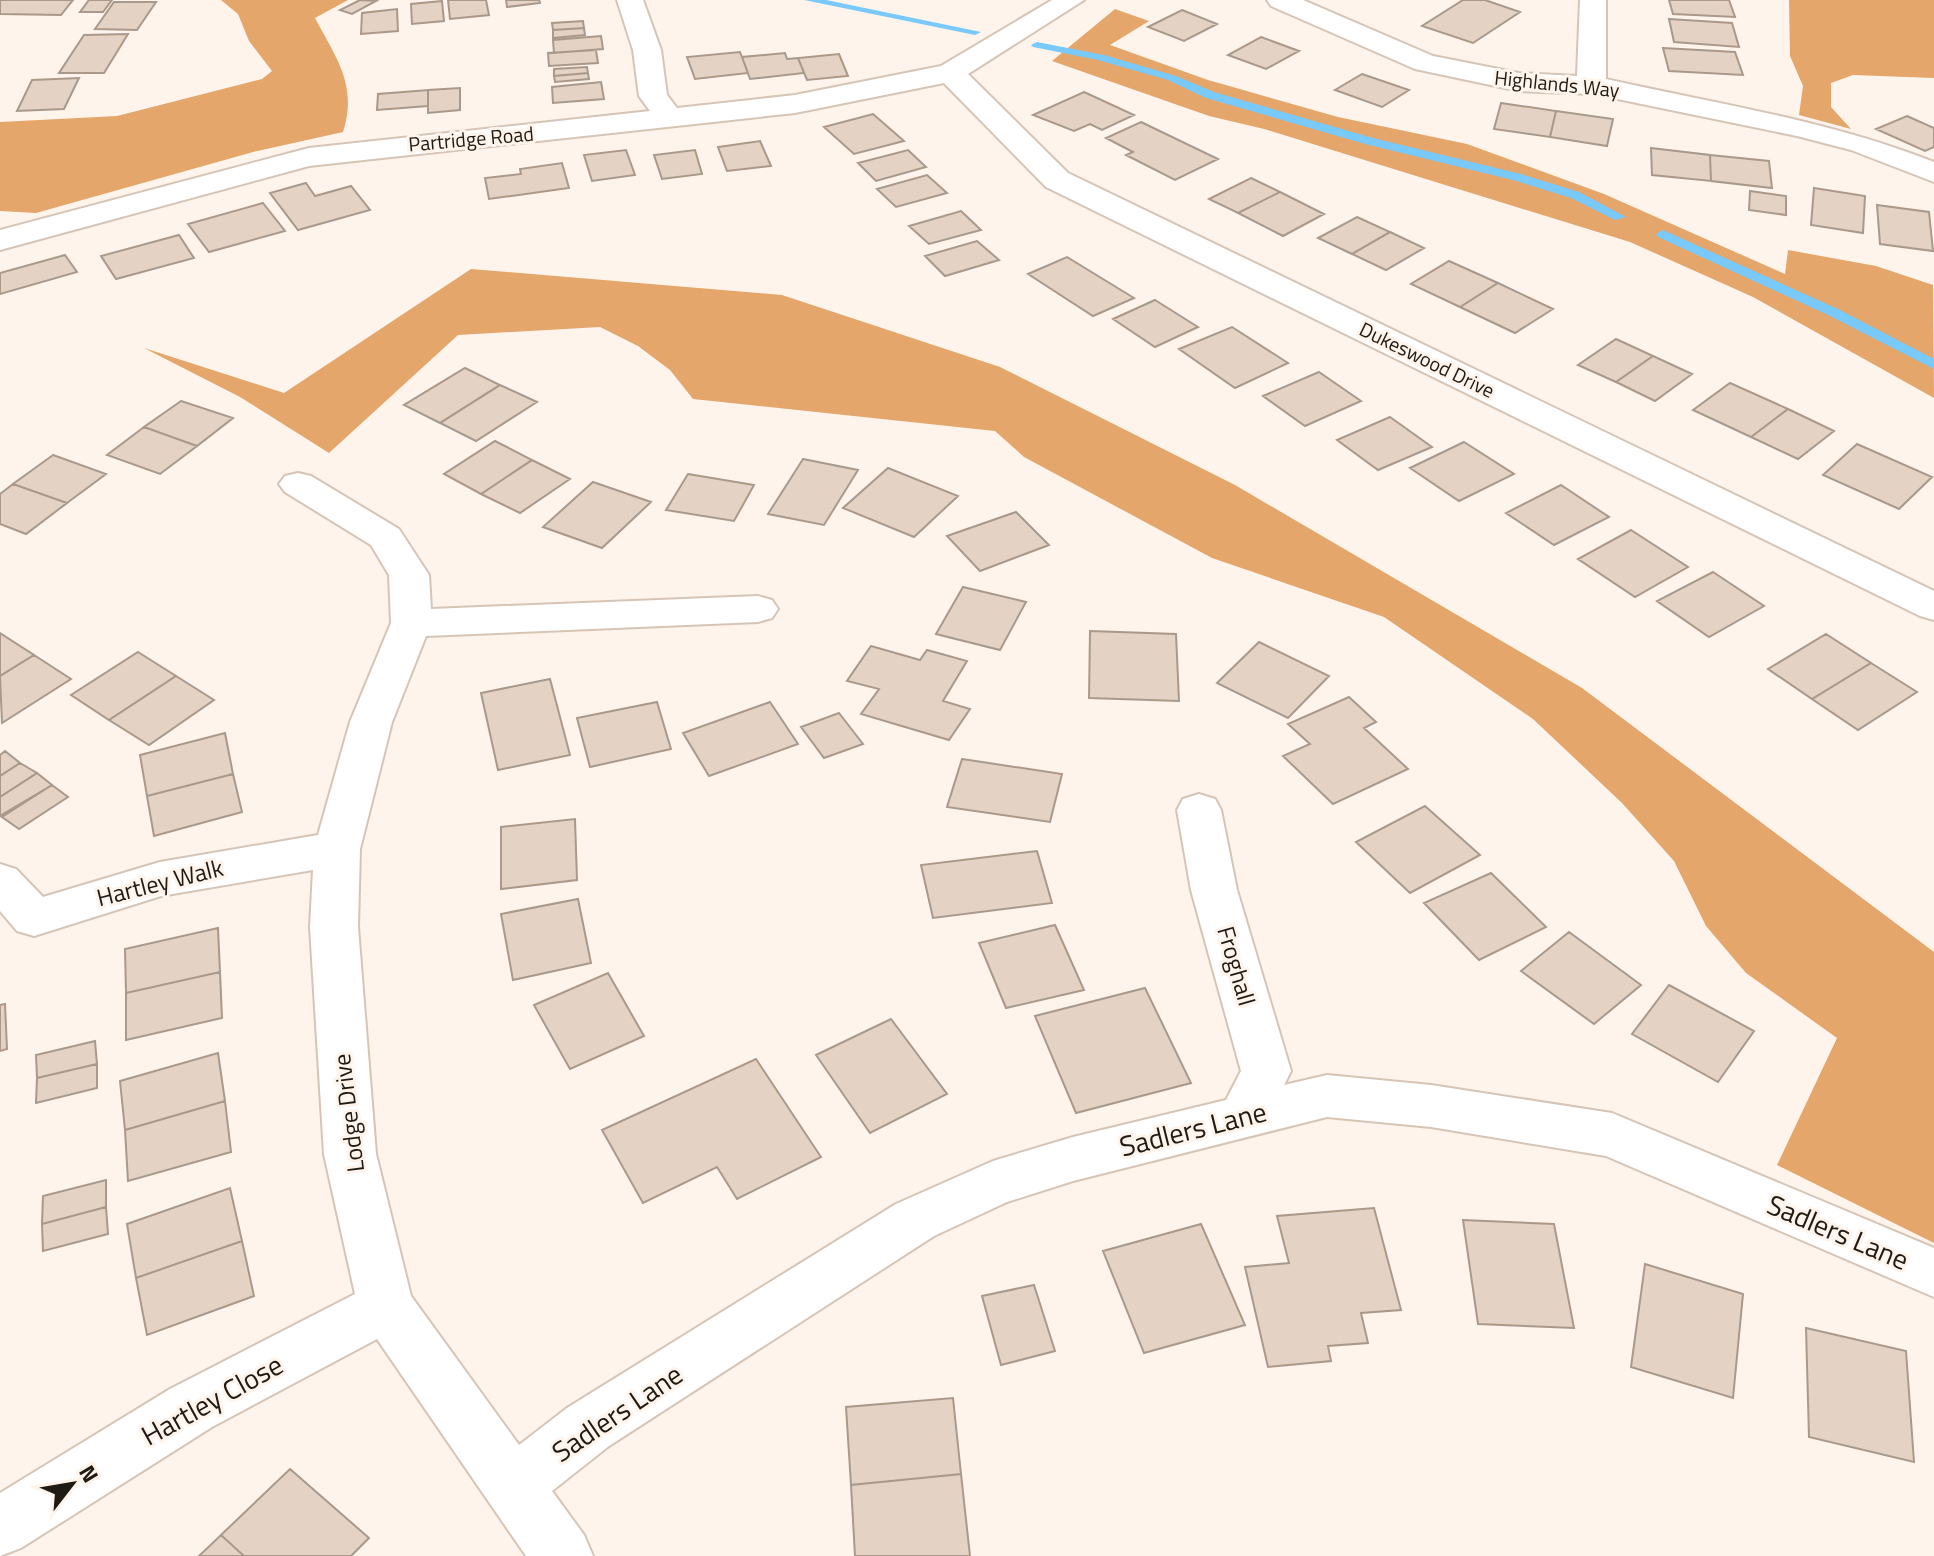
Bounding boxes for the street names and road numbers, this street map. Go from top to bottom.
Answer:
street label: Highlands Way [1493,62,1621,106]
street label: Partridge Road [407,118,535,159]
street label: Dukeswood Drive [1354,313,1500,406]
street label: Hartley Walk [93,849,227,915]
street label: Froghall [1208,922,1265,1010]
street label: Lodge Drive [323,1052,373,1174]
street label: Sadlers Lane [1115,1089,1271,1168]
street label: Sadlers Lane [1761,1182,1916,1281]
street label: Hartley Close [133,1343,290,1456]
street label: Sadlers Lane [542,1353,691,1472]

